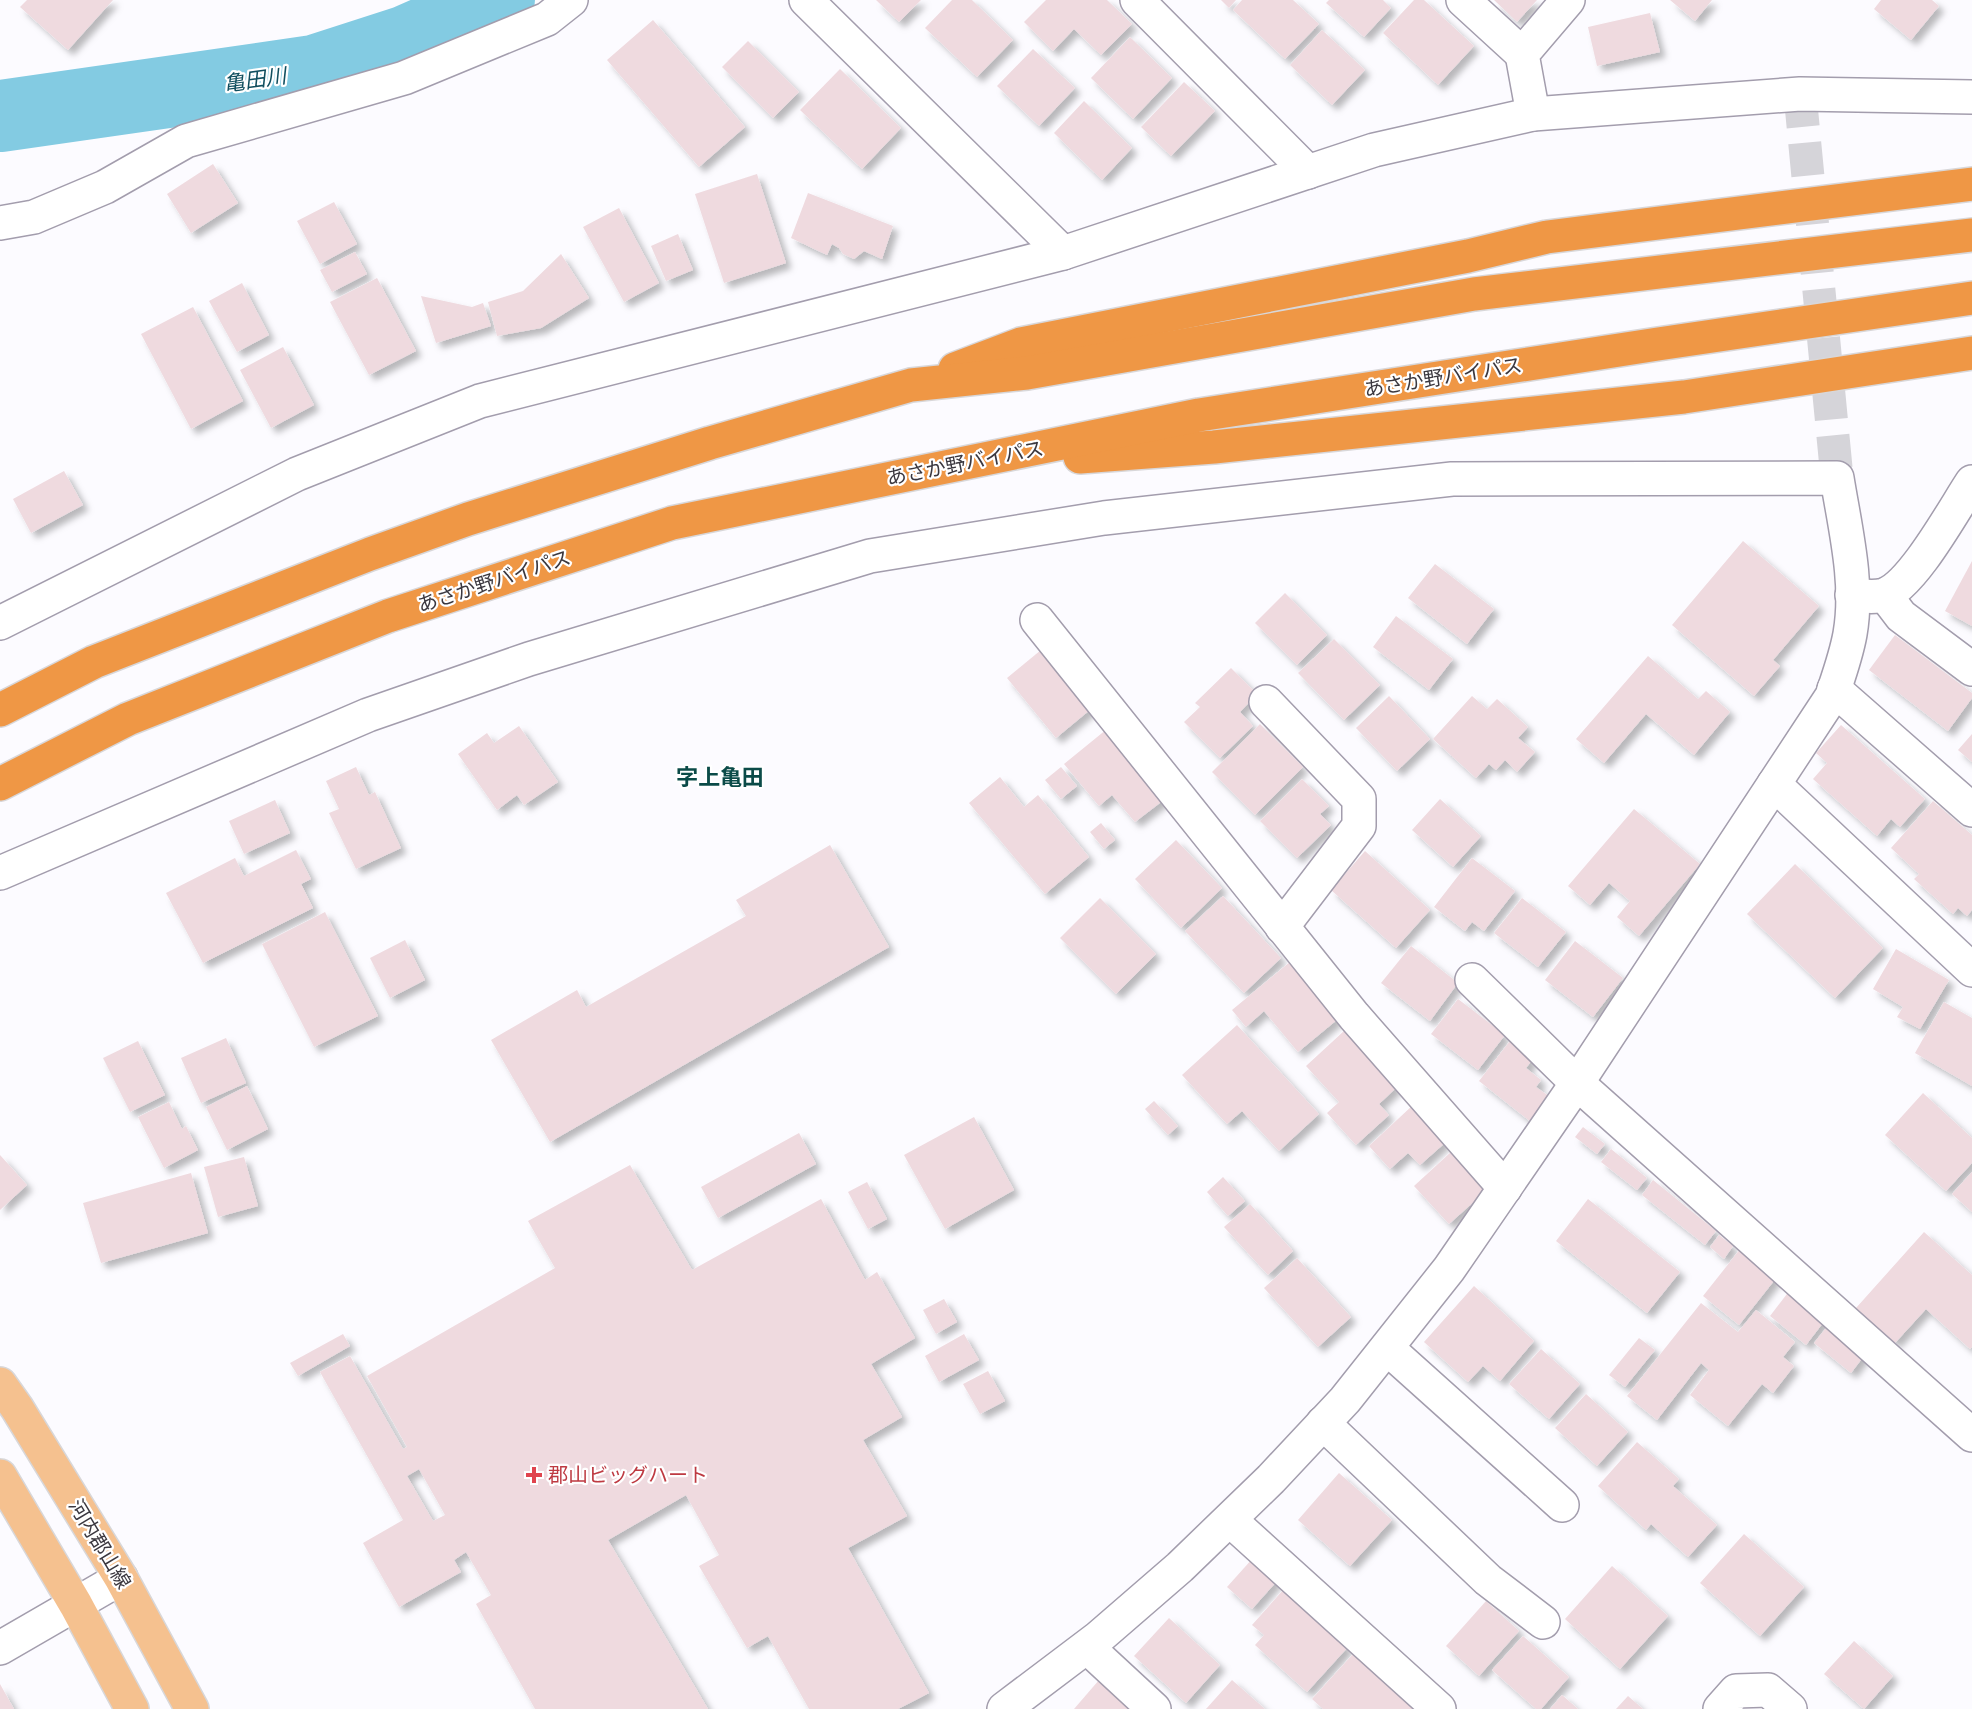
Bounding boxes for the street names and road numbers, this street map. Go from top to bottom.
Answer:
street label: あさか野バイパス [1362,354,1524,404]
street label: あさか野バイパス [885,437,1046,493]
street label: あさか野バイパス [415,546,575,620]
street label: 河内郡山線 [61,1495,135,1595]

